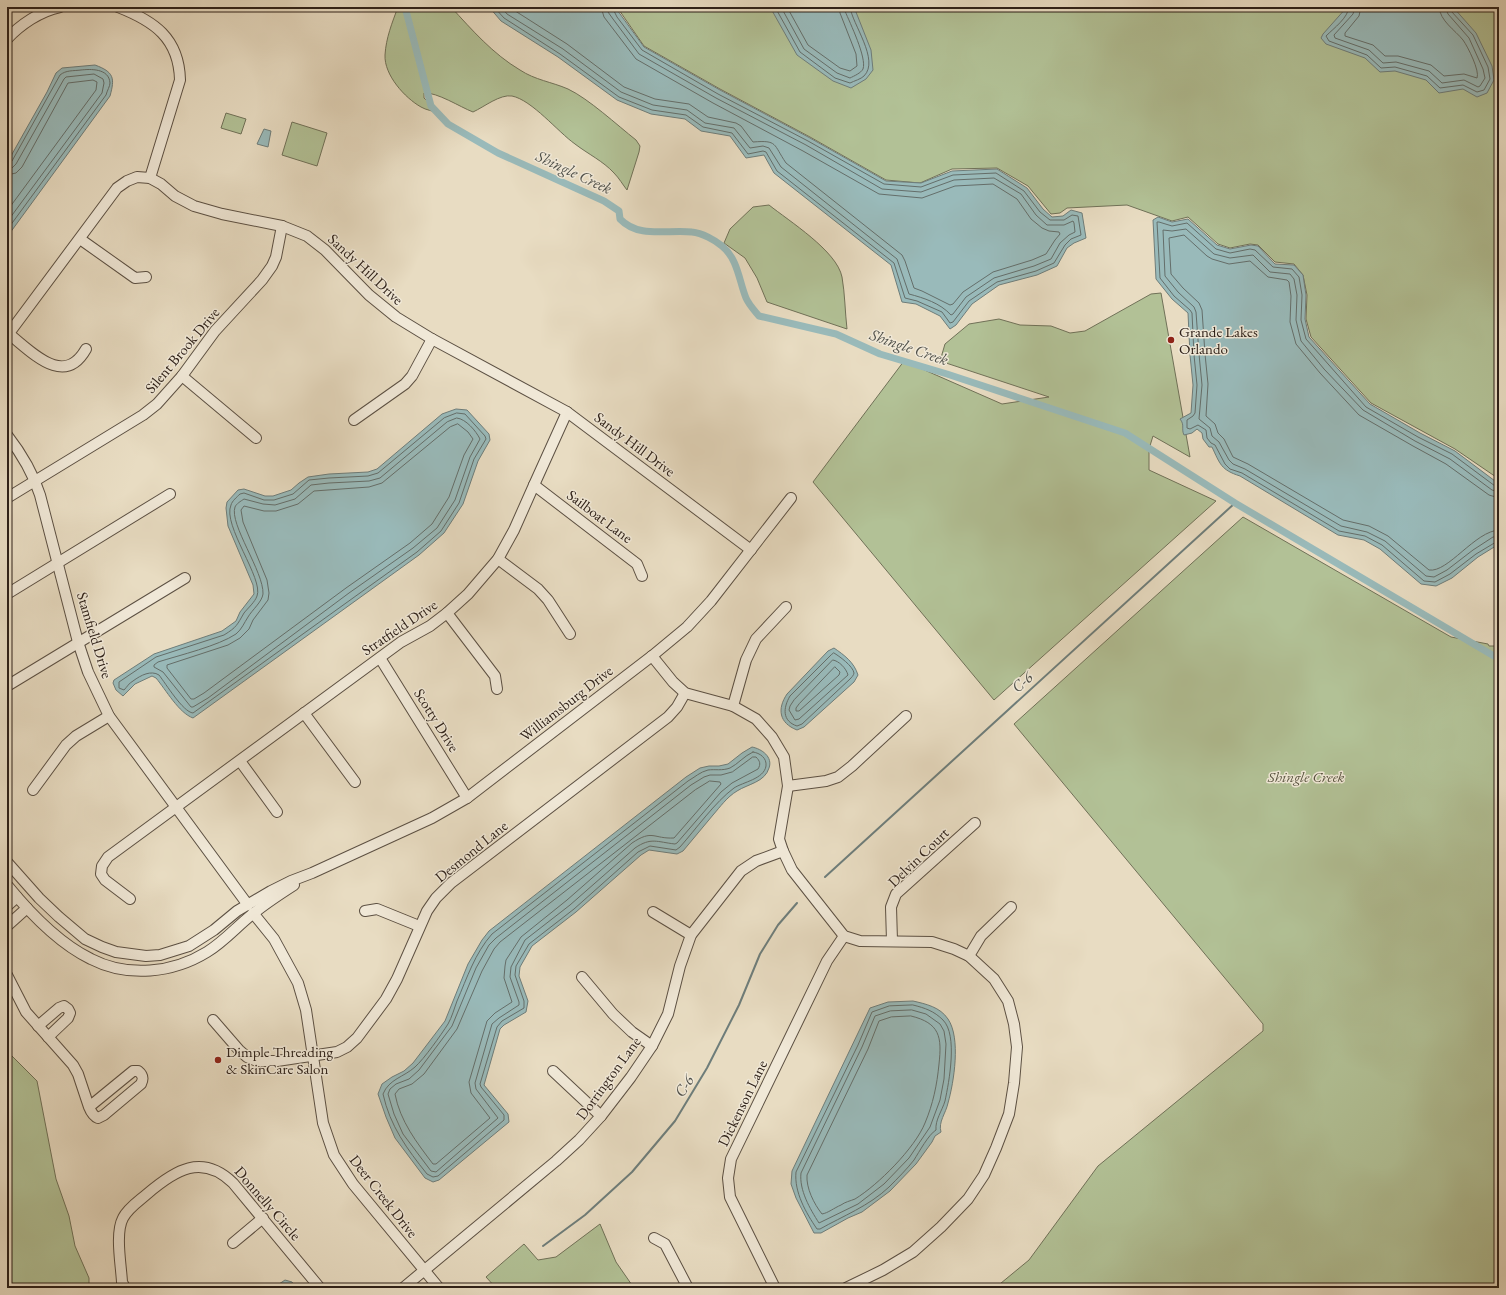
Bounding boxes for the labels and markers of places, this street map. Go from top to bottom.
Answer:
place label: Grande Lakes Orlando [1179,322,1258,358]
marker: Grande Lakes Orlando [1166,335,1176,345]
place label: Dimple Threading & SkinCare Salon [226,1042,333,1078]
marker: Dimple Threading & SkinCare Salon [213,1055,223,1065]

